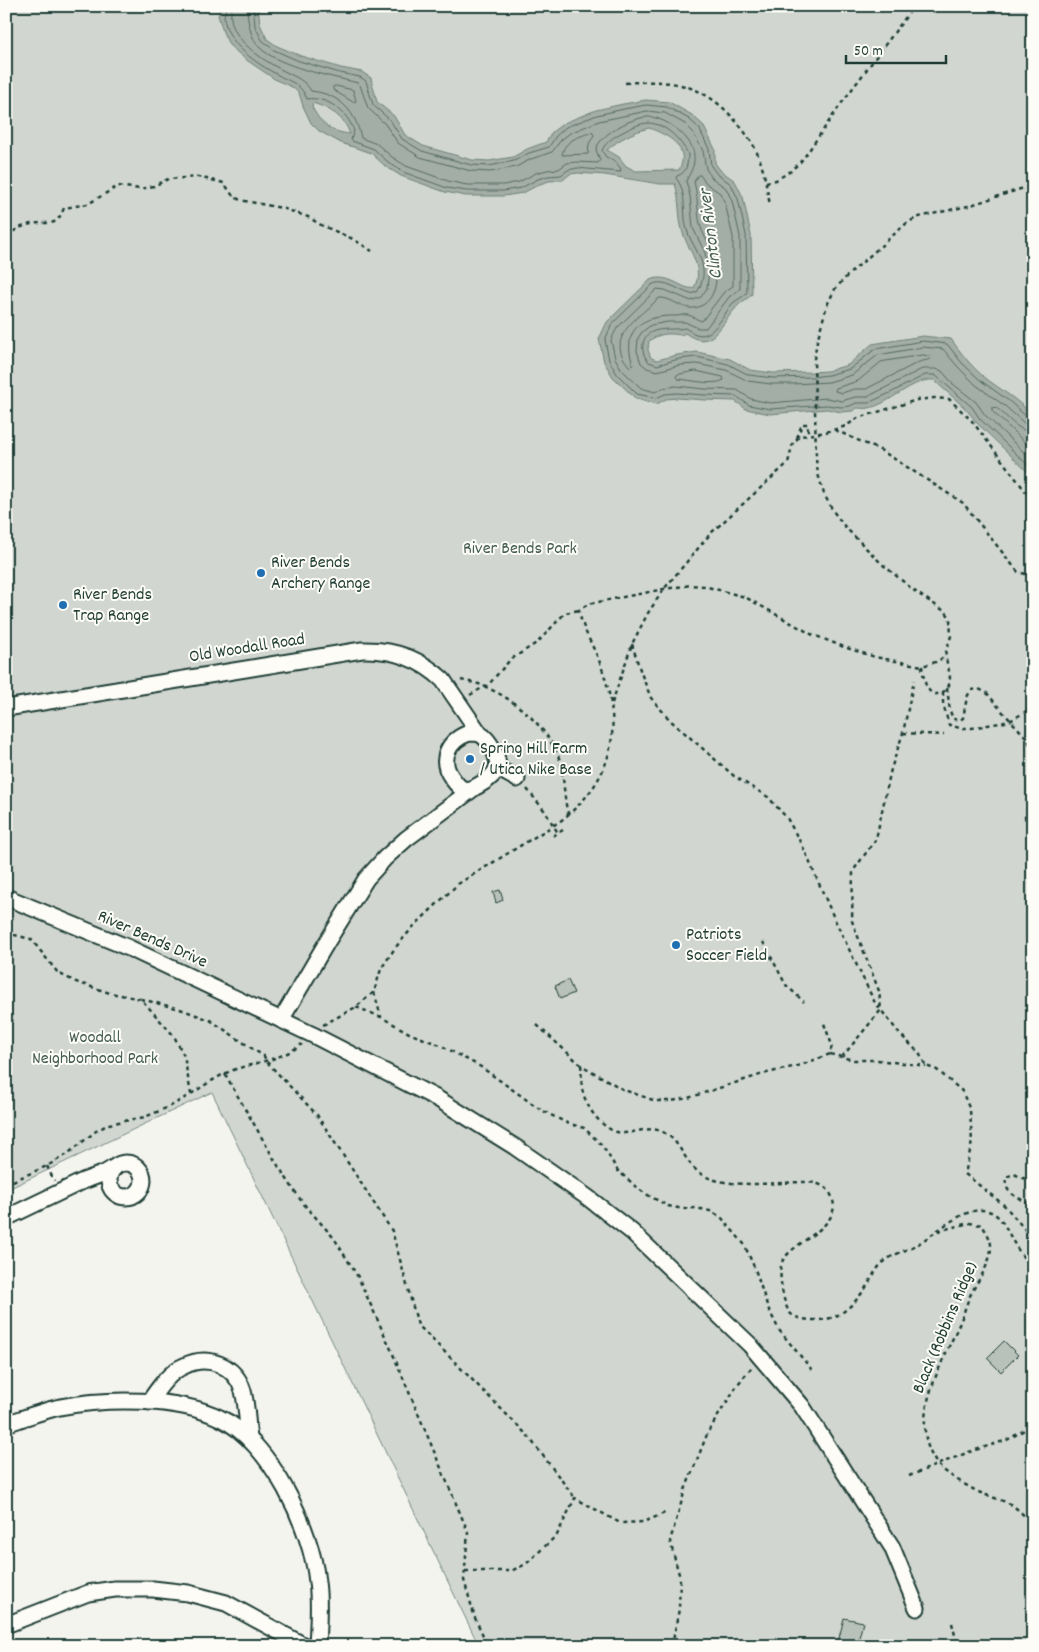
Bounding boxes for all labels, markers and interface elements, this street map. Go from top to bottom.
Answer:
scale bar [846,32,946,64]
text: 50 m [854,41,883,63]
water label: Clinton River [693,185,731,281]
park label: River Bends Park [463,537,577,562]
place label: River Bends Archery Range [271,551,370,597]
marker: River Bends Archery Range [255,567,267,579]
place label: River Bends Trap Range [73,583,152,629]
marker: River Bends Trap Range [57,599,69,611]
street label: Old Woodall Road [187,628,307,670]
place label: Spring Hill Farm / Utica Nike Base [480,737,592,783]
marker: Spring Hill Farm / Utica Nike Base [464,753,476,765]
street label: River Bends Drive [93,905,211,975]
place label: Patriots Soccer Field [686,923,767,969]
marker: Patriots Soccer Field [670,939,682,951]
park label: Woodall Neighborhood Park [32,1026,158,1072]
street label: Black (Robbins Ridge) [907,1258,985,1398]

